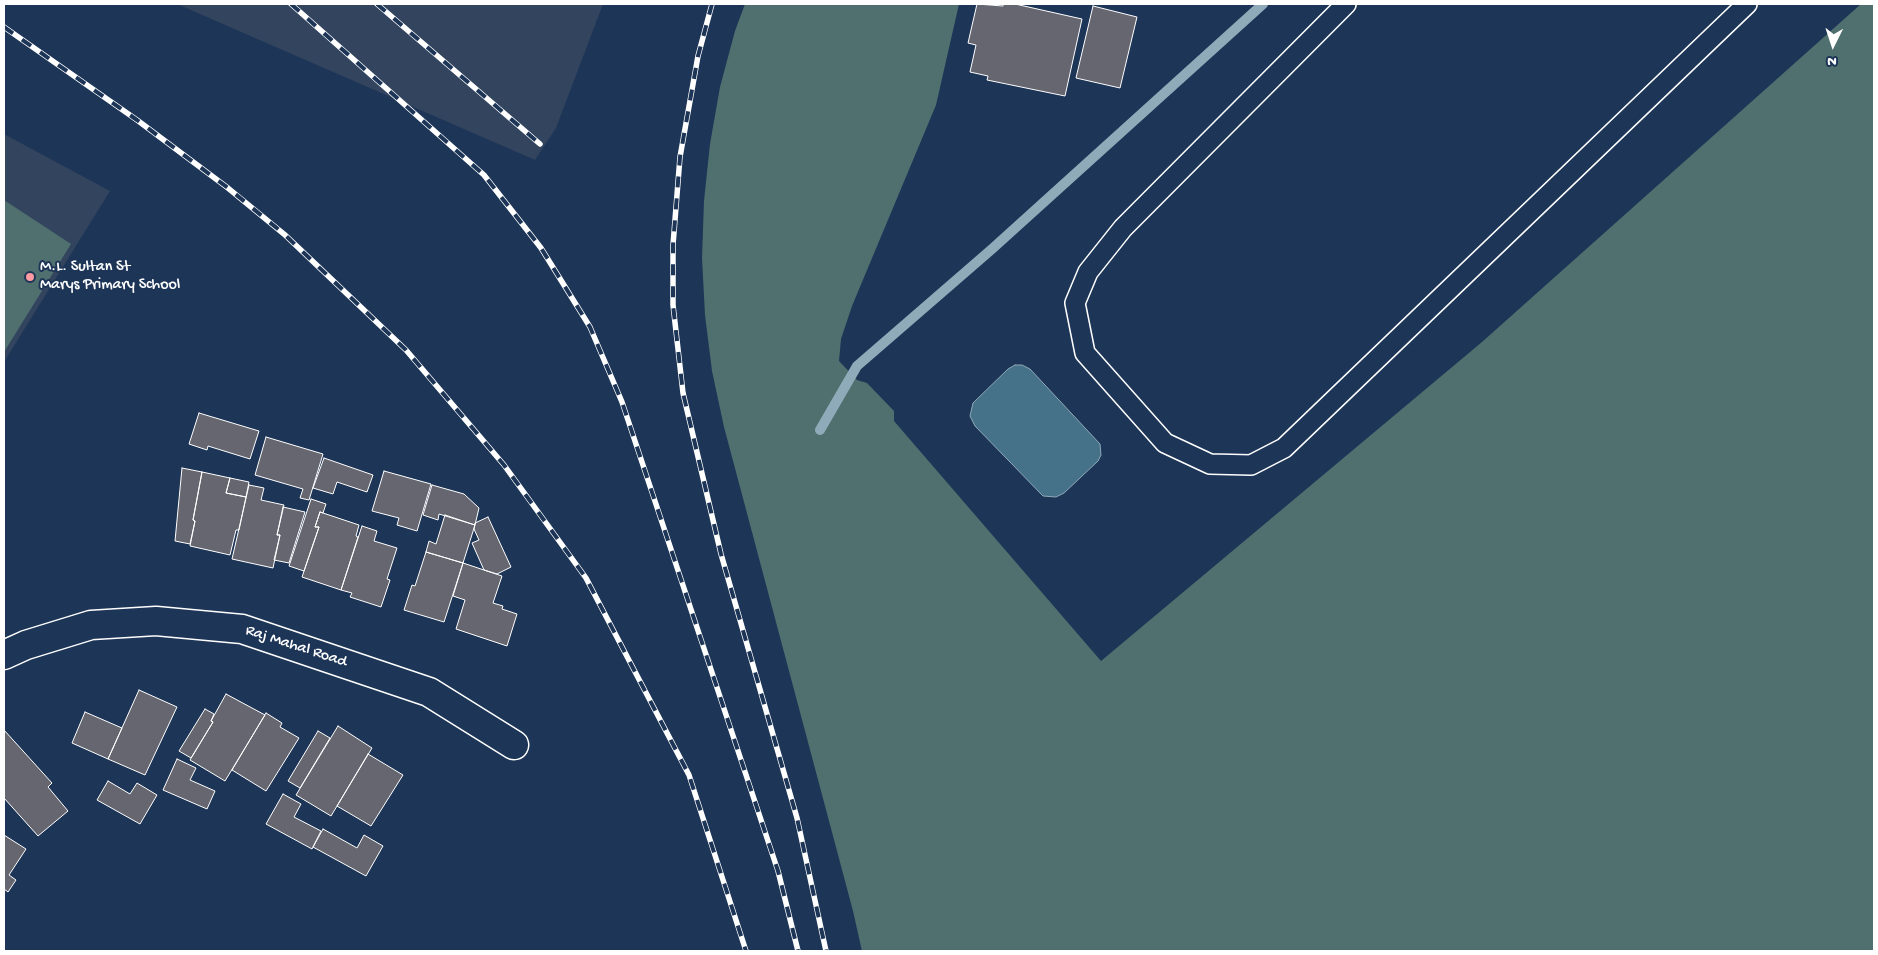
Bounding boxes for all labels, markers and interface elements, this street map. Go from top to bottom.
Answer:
north arrow [1808,20,1858,70]
text: N [1827,52,1837,69]
place label: M.L. Sultan St Marys Primary School [40,258,180,296]
marker: M.L. Sultan St Marys Primary School [24,271,36,283]
street label: Raj Mahal Road [243,622,349,672]

